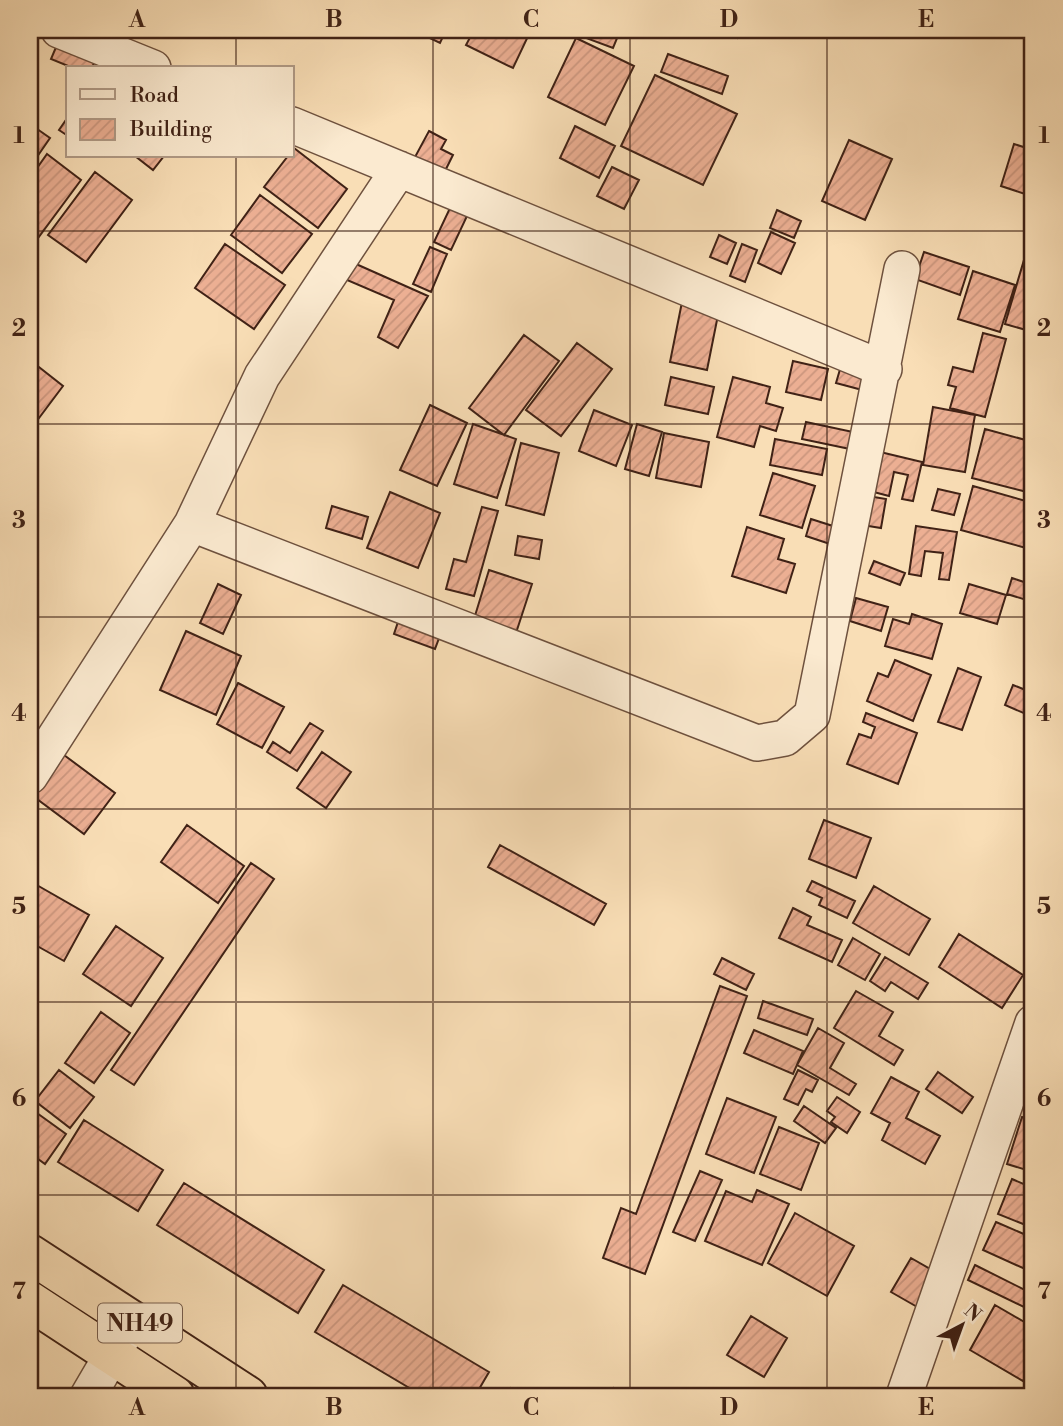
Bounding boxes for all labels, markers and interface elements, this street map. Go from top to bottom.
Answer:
text: A [128,6,146,34]
text: B [325,6,343,34]
text: C [523,6,539,34]
text: D [720,6,738,34]
text: E [918,6,934,34]
legend [66,66,294,158]
text: Road [130,83,179,109]
text: Building [129,117,212,143]
text: 1 [13,122,25,150]
text: 1 [1038,122,1050,150]
text: 2 [12,315,26,343]
text: 2 [1037,315,1051,343]
text: 3 [12,507,26,535]
text: 3 [1037,507,1051,535]
text: 4 [11,700,27,728]
text: 4 [1036,700,1052,728]
text: 5 [12,893,26,921]
text: 5 [1037,893,1051,921]
text: 6 [12,1085,26,1113]
text: 6 [1037,1085,1051,1113]
text: 7 [12,1278,26,1306]
text: 7 [1037,1278,1051,1306]
north arrow [926,1290,996,1360]
text: N [959,1299,986,1327]
road number: NH49 [98,1304,182,1342]
text: A [128,1394,146,1422]
text: B [325,1394,343,1422]
text: C [523,1394,539,1422]
text: D [720,1394,738,1422]
text: E [918,1394,934,1422]

